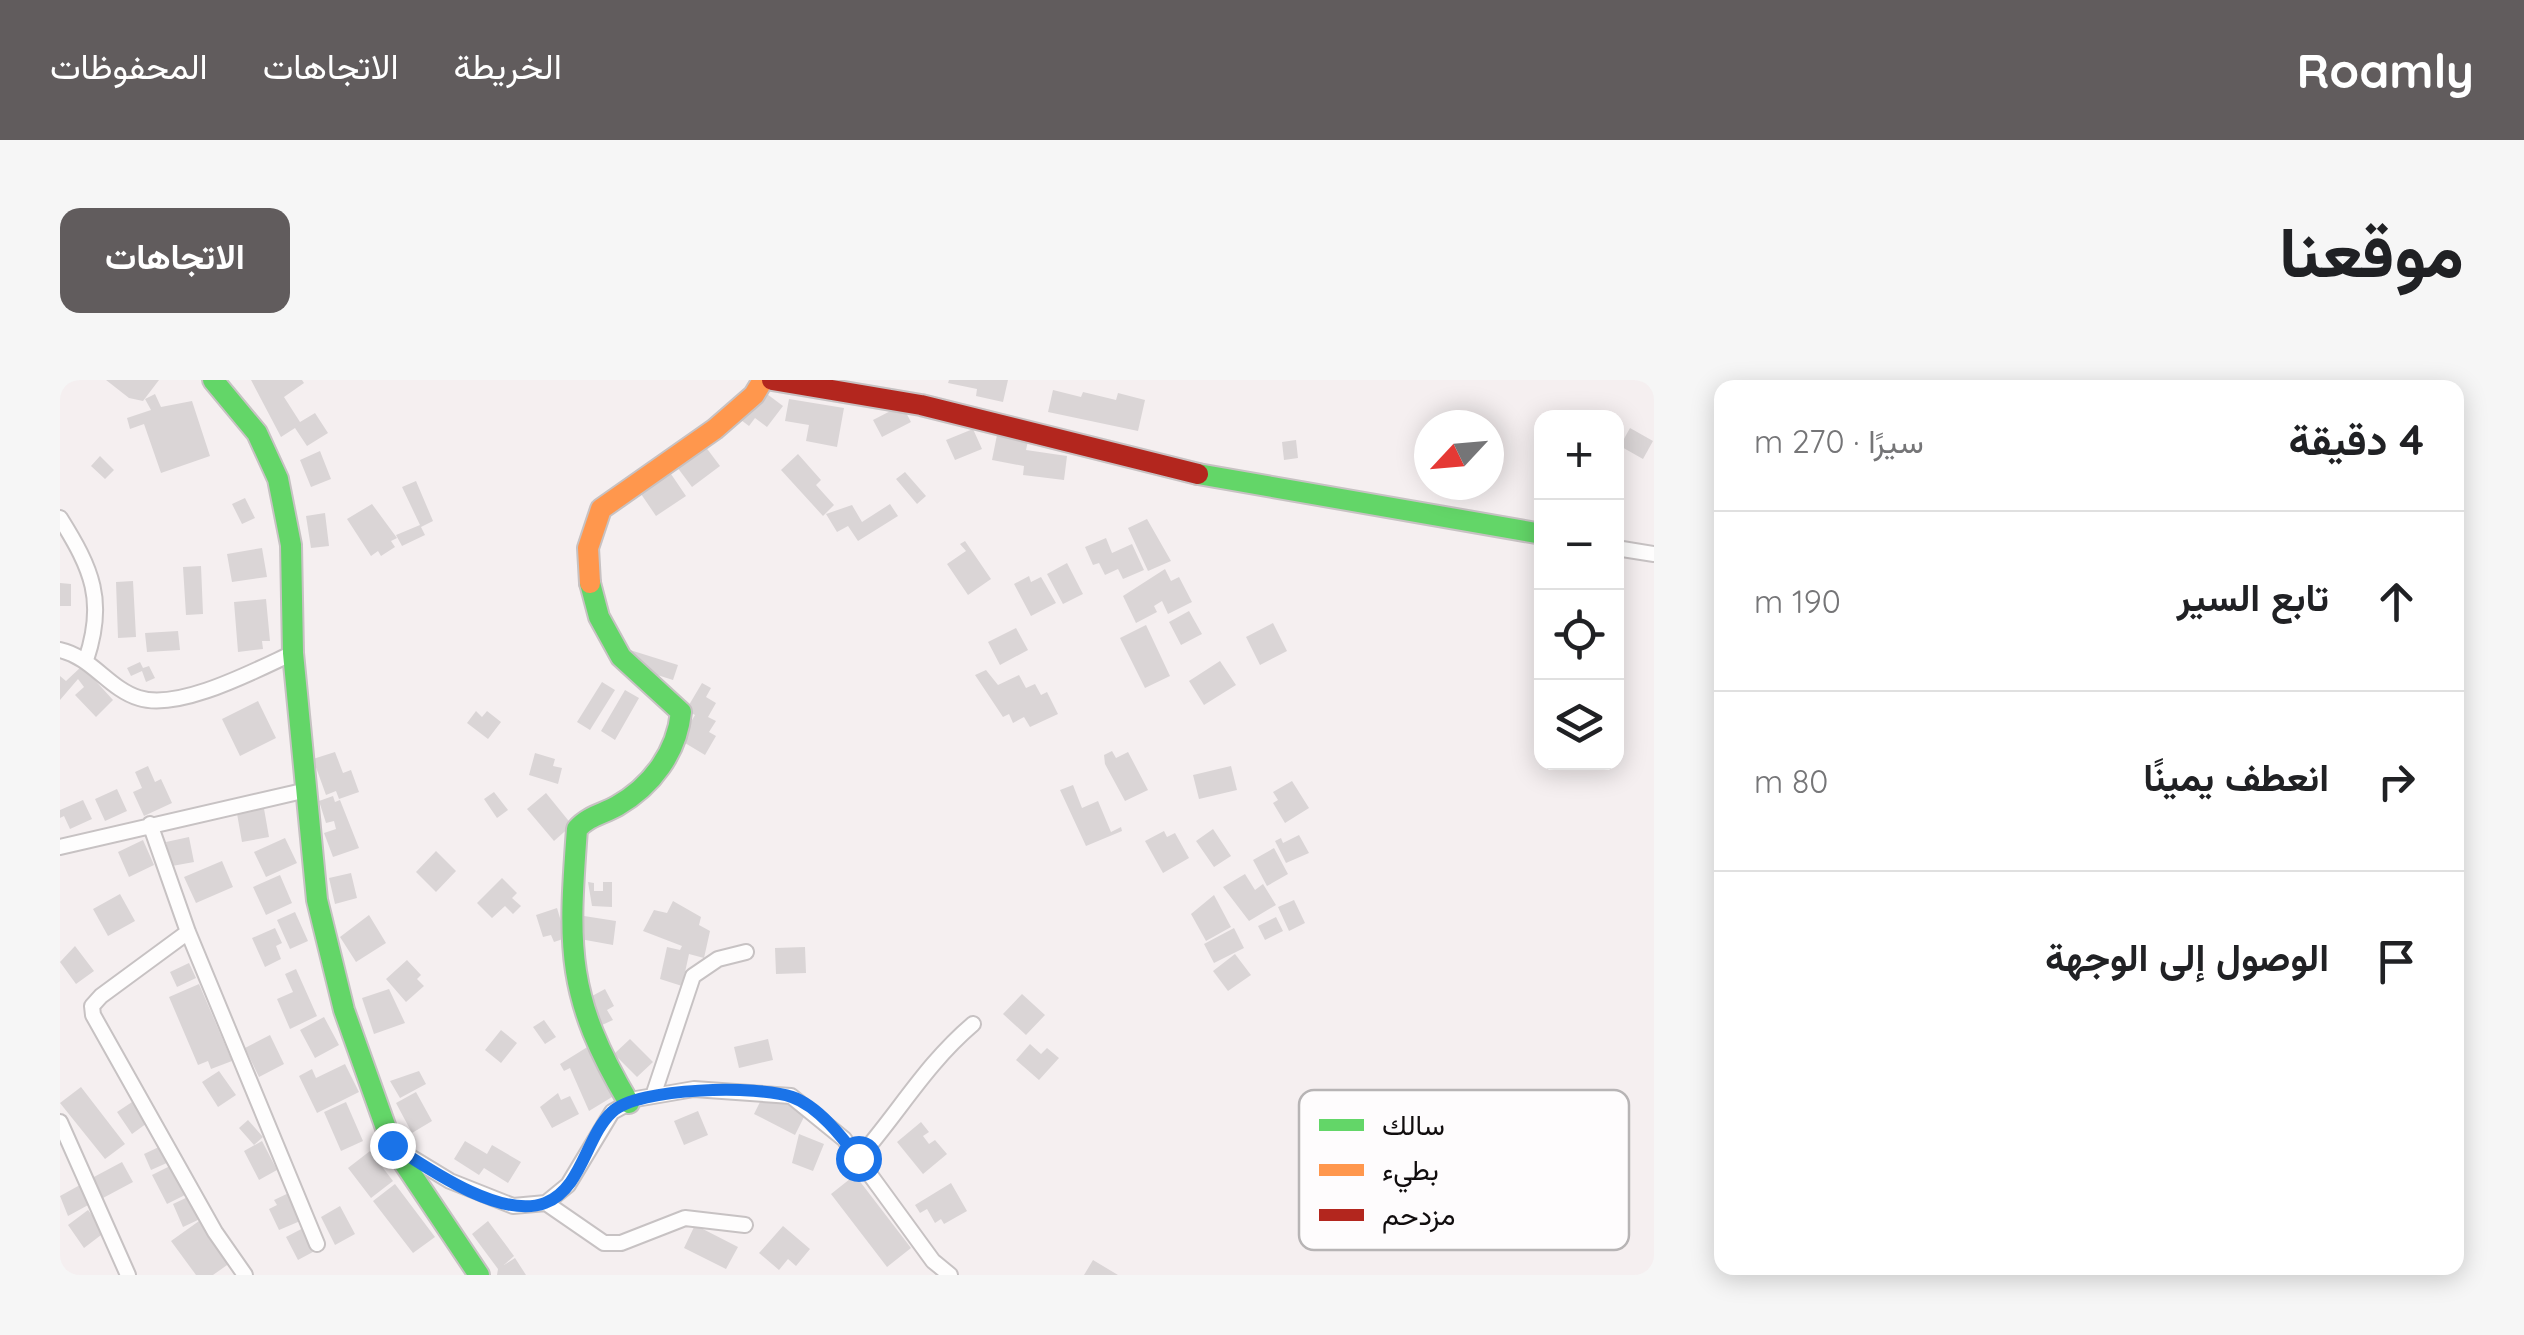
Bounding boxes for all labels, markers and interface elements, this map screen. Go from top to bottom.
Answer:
text: Roamly [2296,40,2474,100]
text: المحفوظات [50,44,208,88]
text: الاتجاهات [263,44,399,88]
text: الخريطة [454,44,562,88]
text: موقعنا [2279,207,2464,295]
button: الاتجاهات [60,208,290,313]
north arrow [1414,410,1504,500]
map controls [1534,410,1624,770]
button: + [1534,410,1624,500]
text: 4 دقيقة [2289,413,2424,466]
text: سيرًا · 270 m [1754,421,1924,461]
button: − [1534,500,1624,590]
text: تابع السير [2177,573,2329,621]
icon: ahead [2369,574,2424,629]
text: 190 m [1754,581,1841,621]
button: locate [1534,590,1624,680]
button: layers [1534,680,1624,770]
text: انعطف يمينًا [2143,753,2329,801]
icon: right [2369,754,2424,809]
text: 80 m [1754,761,1828,801]
text: الوصول إلى الوجهة [2045,933,2329,981]
icon: arrive [2369,934,2424,989]
legend [1299,1090,1629,1250]
text: سالك [1382,1107,1445,1142]
route end [370,1123,416,1169]
route start [836,1136,882,1182]
text: بطيء [1382,1152,1439,1193]
text: مزدحم [1382,1197,1455,1234]

